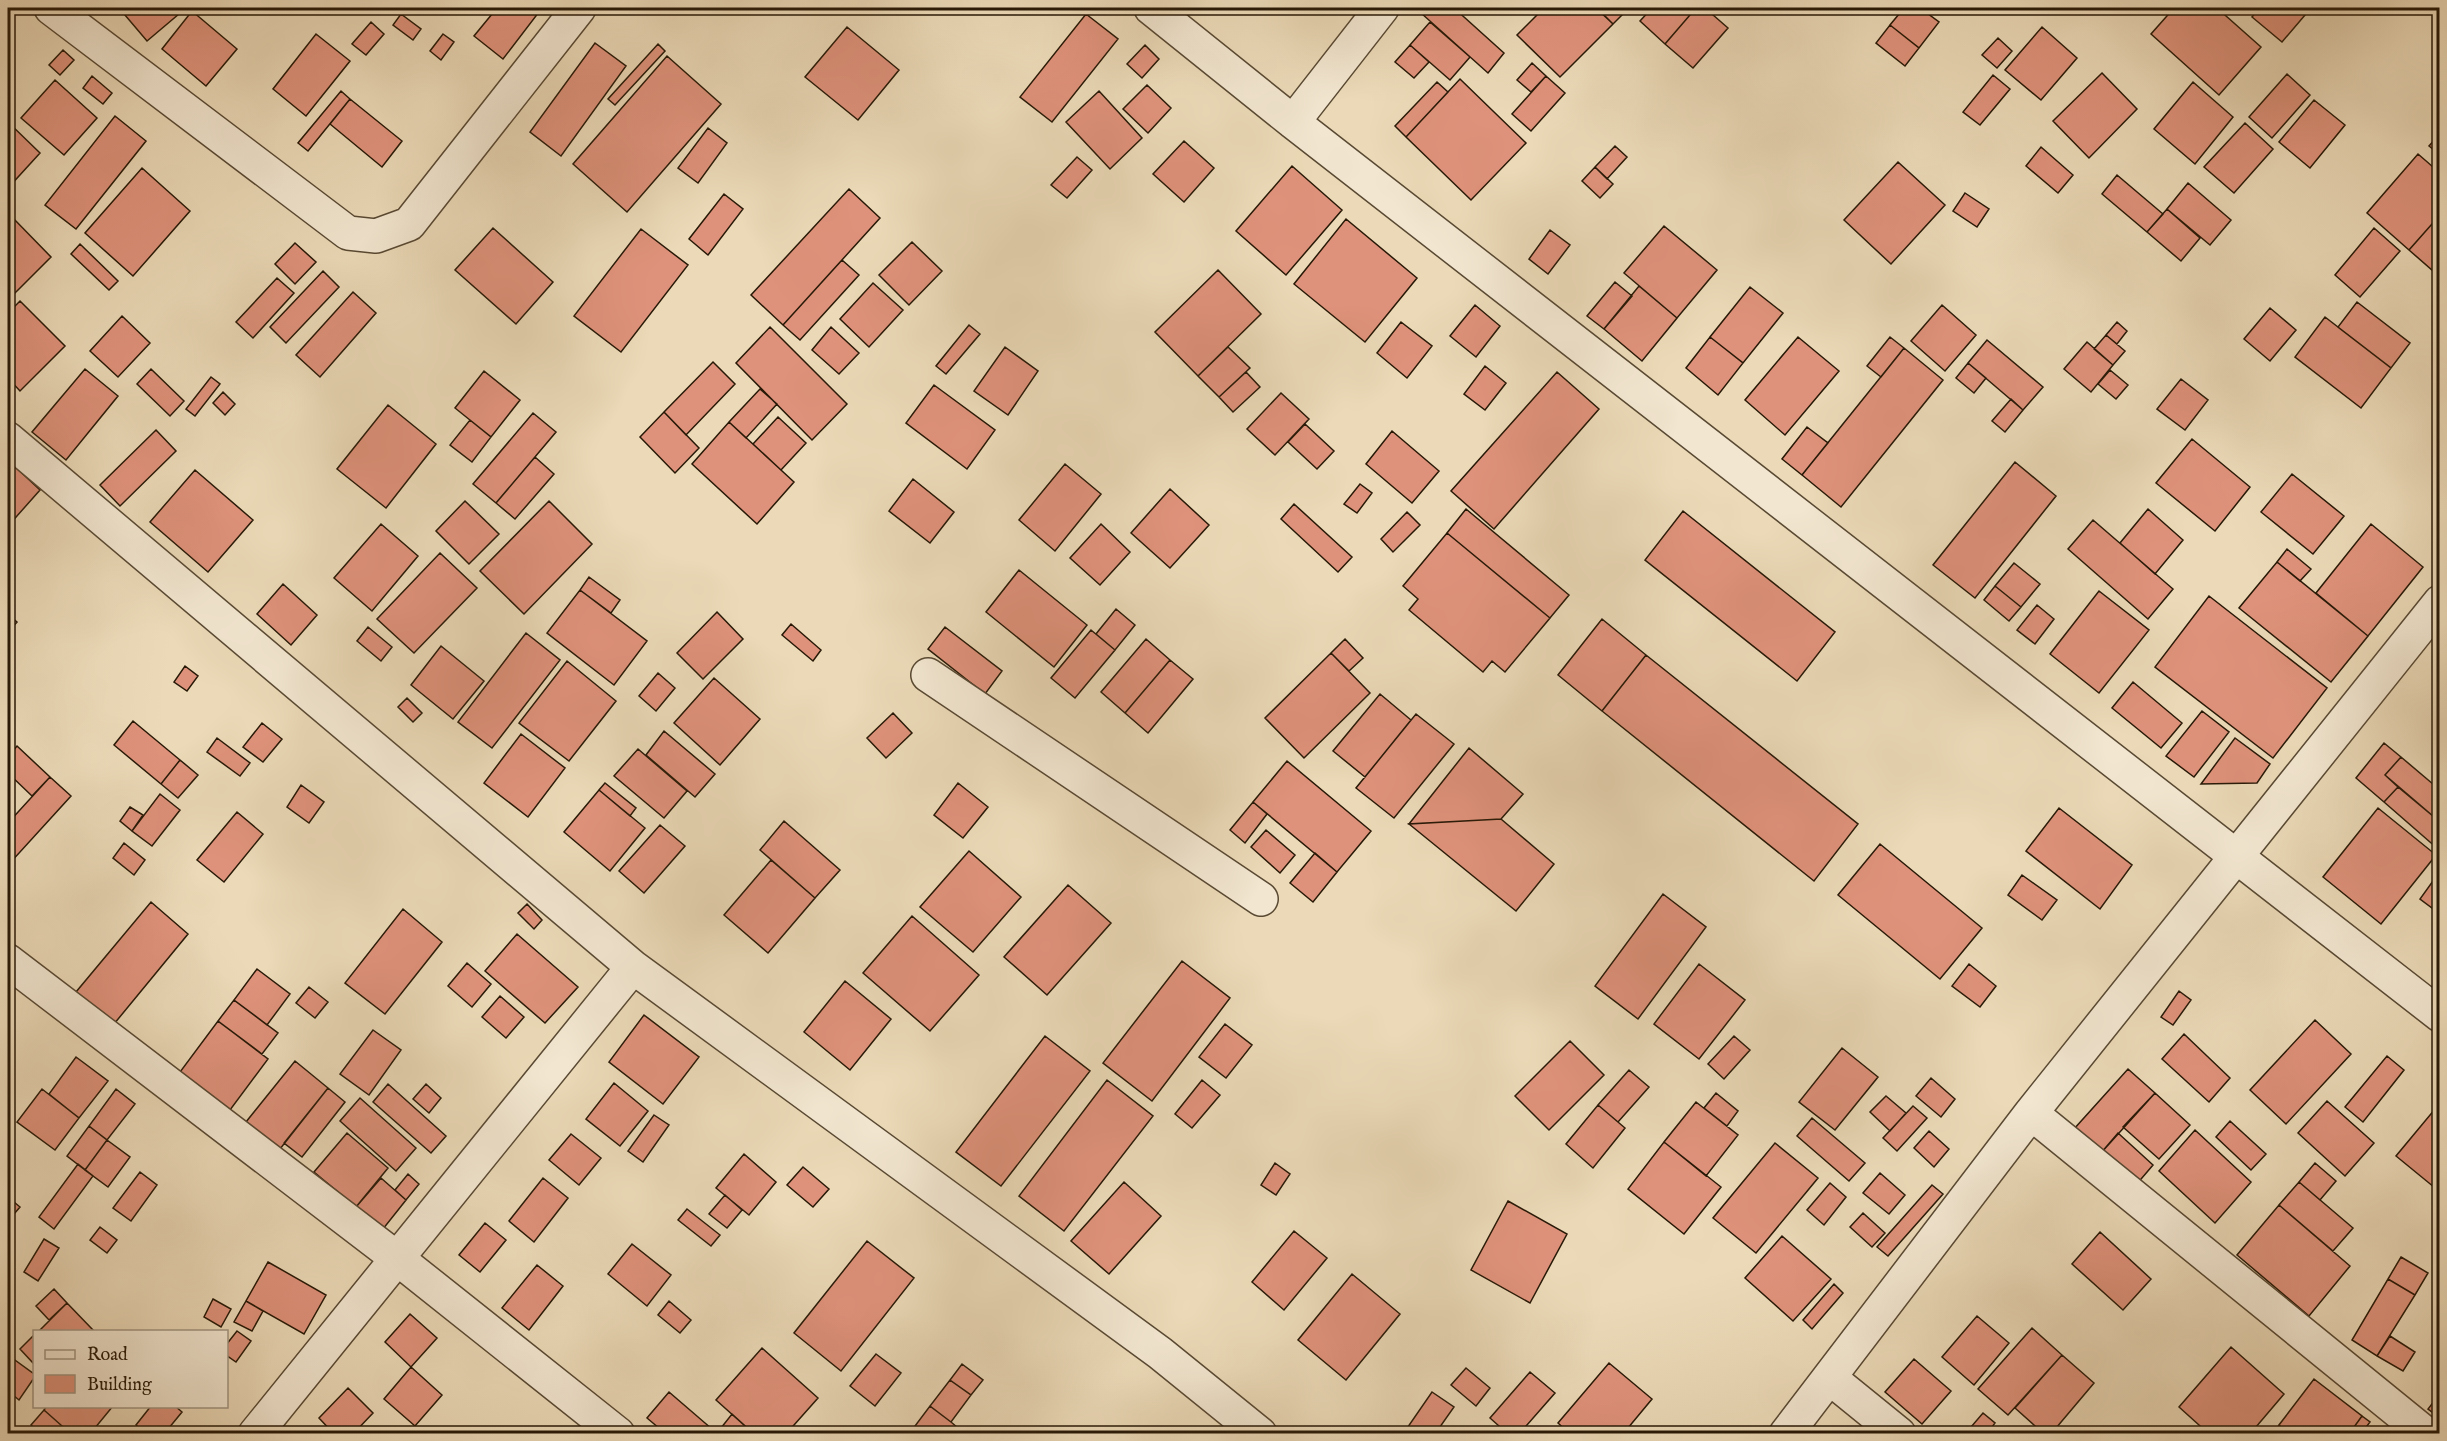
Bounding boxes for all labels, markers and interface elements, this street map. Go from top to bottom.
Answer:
legend [33,1330,228,1408]
text: Road [87,1344,128,1367]
text: Building [87,1374,152,1397]

